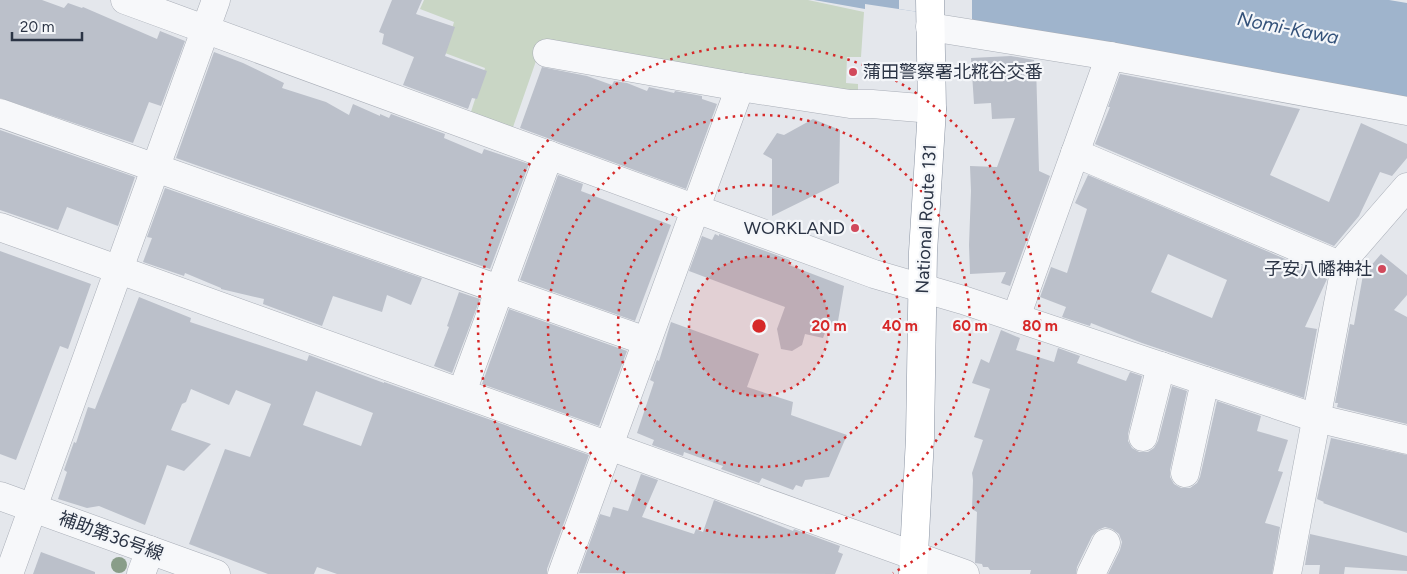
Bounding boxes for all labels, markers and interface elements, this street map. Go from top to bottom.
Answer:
water label: Nomi-Kawa [1235,7,1341,49]
scale bar [12,10,82,42]
text: 20 m [20,18,54,36]
place label: 蒲田警察署北糀谷交番 [863,61,1043,83]
marker: 蒲田警察署北糀谷交番 [847,66,859,78]
street label: National Route 131 [911,144,941,294]
place label: WORKLAND [744,217,845,239]
marker: WORKLAND [849,222,861,234]
place label: 子安八幡神社 [1264,258,1372,280]
marker: 子安八幡神社 [1376,263,1388,275]
centre of rings [750,317,768,335]
text: 20 m [811,317,847,335]
text: 40 m [882,317,918,335]
text: 60 m [952,317,988,335]
text: 80 m [1022,317,1058,335]
street label: 補助第36号線 [56,507,166,565]

